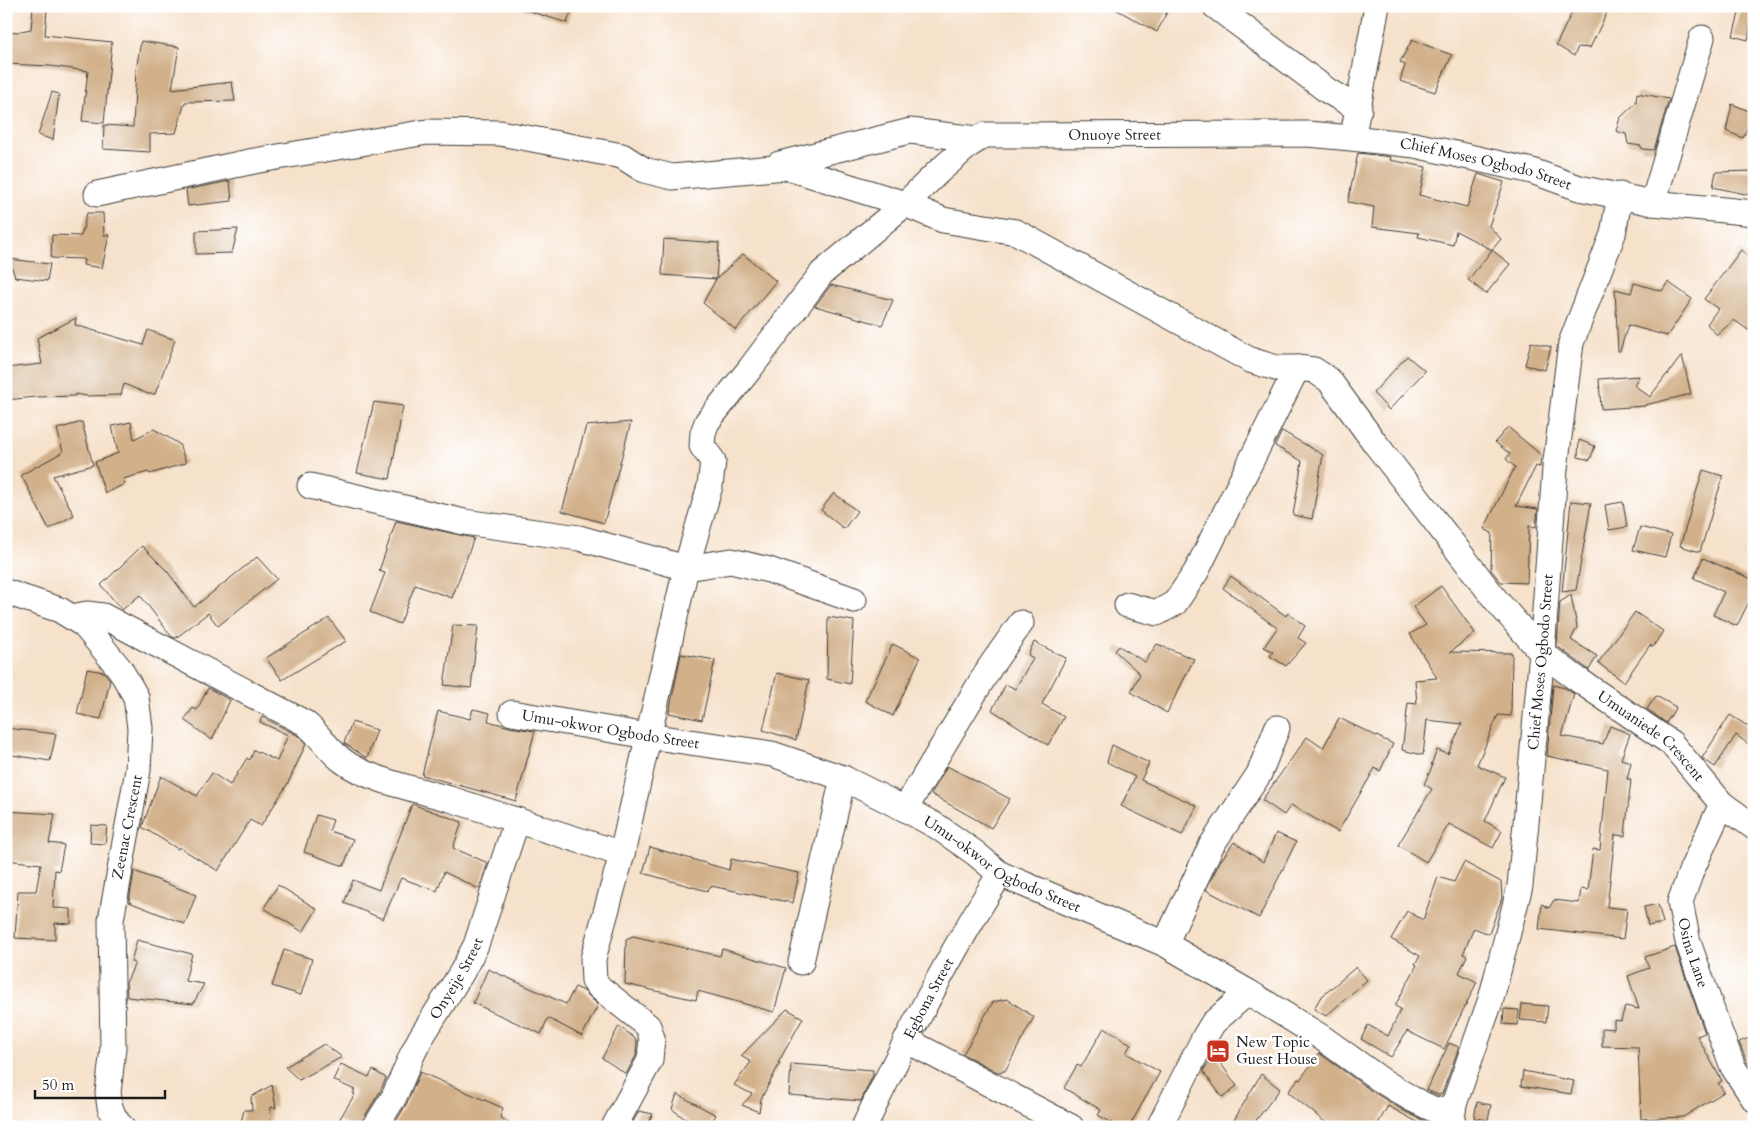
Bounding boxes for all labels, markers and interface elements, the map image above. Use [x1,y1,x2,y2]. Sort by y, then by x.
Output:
street label: Onuoye Street [1068,124,1161,145]
street label: Chief Moses Ogbodo Street [1399,133,1575,195]
street label: Chief Moses Ogbodo Street [1523,573,1558,751]
street label: Umuaniede Crescent [1594,686,1709,786]
street label: Umu-okwor Ogbodo Street [520,705,701,753]
street label: Zeenac Crescent [107,773,147,881]
street label: Umu-okwor Ogbodo Street [920,811,1084,917]
street label: Osina Lane [1673,916,1713,990]
street label: Onyeije Street [425,935,488,1023]
street label: Egbona Street [899,954,958,1042]
place label: New Topic Guest House [1236,1032,1318,1069]
hotel icon: New Topic Guest House [1205,1038,1231,1064]
scale bar [35,1068,165,1100]
text: 50 m [42,1075,74,1095]

